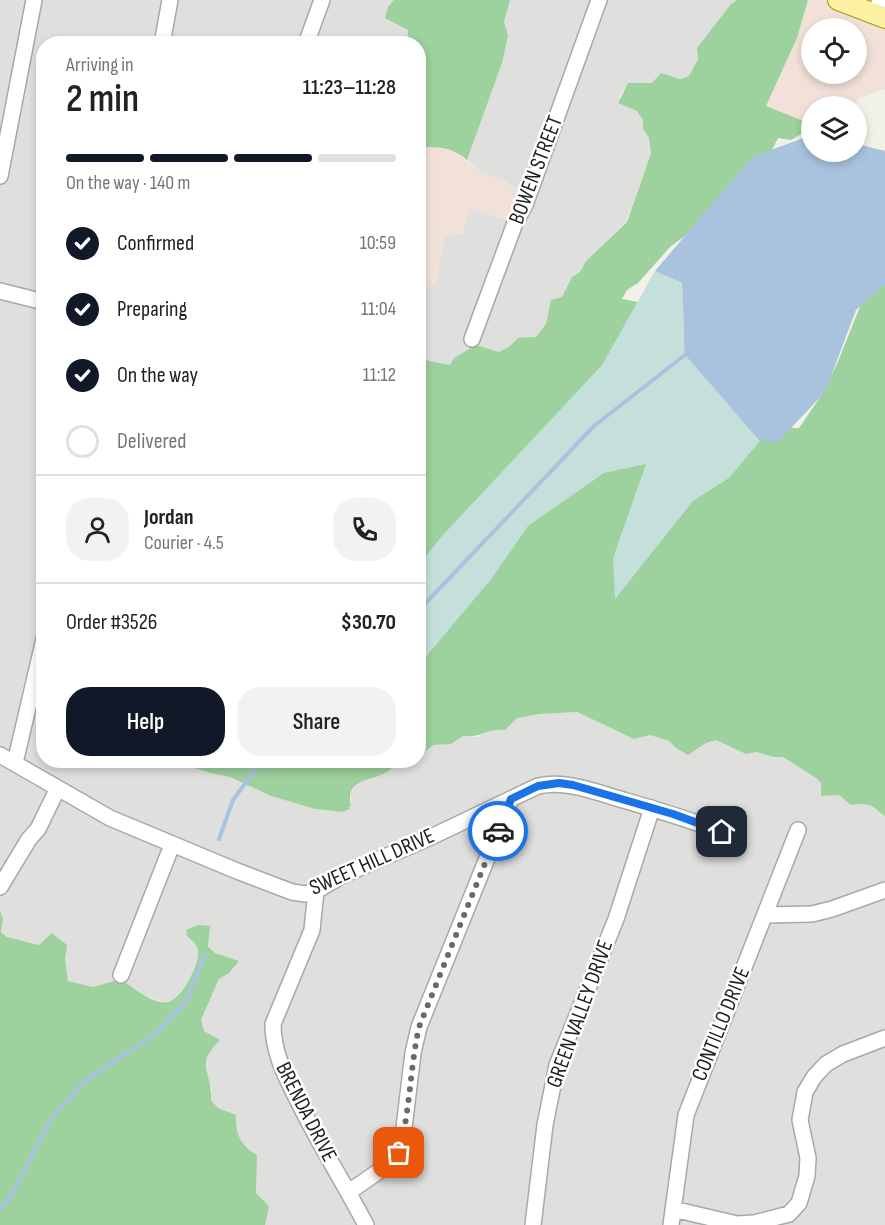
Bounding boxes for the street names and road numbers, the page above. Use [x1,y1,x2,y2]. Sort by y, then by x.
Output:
street label: BOWEN STREET [503,112,569,228]
street label: SWEET HILL DRIVE [305,822,439,902]
street label: GREEN VALLEY DRIVE [541,936,619,1092]
street label: CONTILLO DRIVE [686,963,756,1085]
street label: BRENDA DRIVE [269,1058,343,1166]

